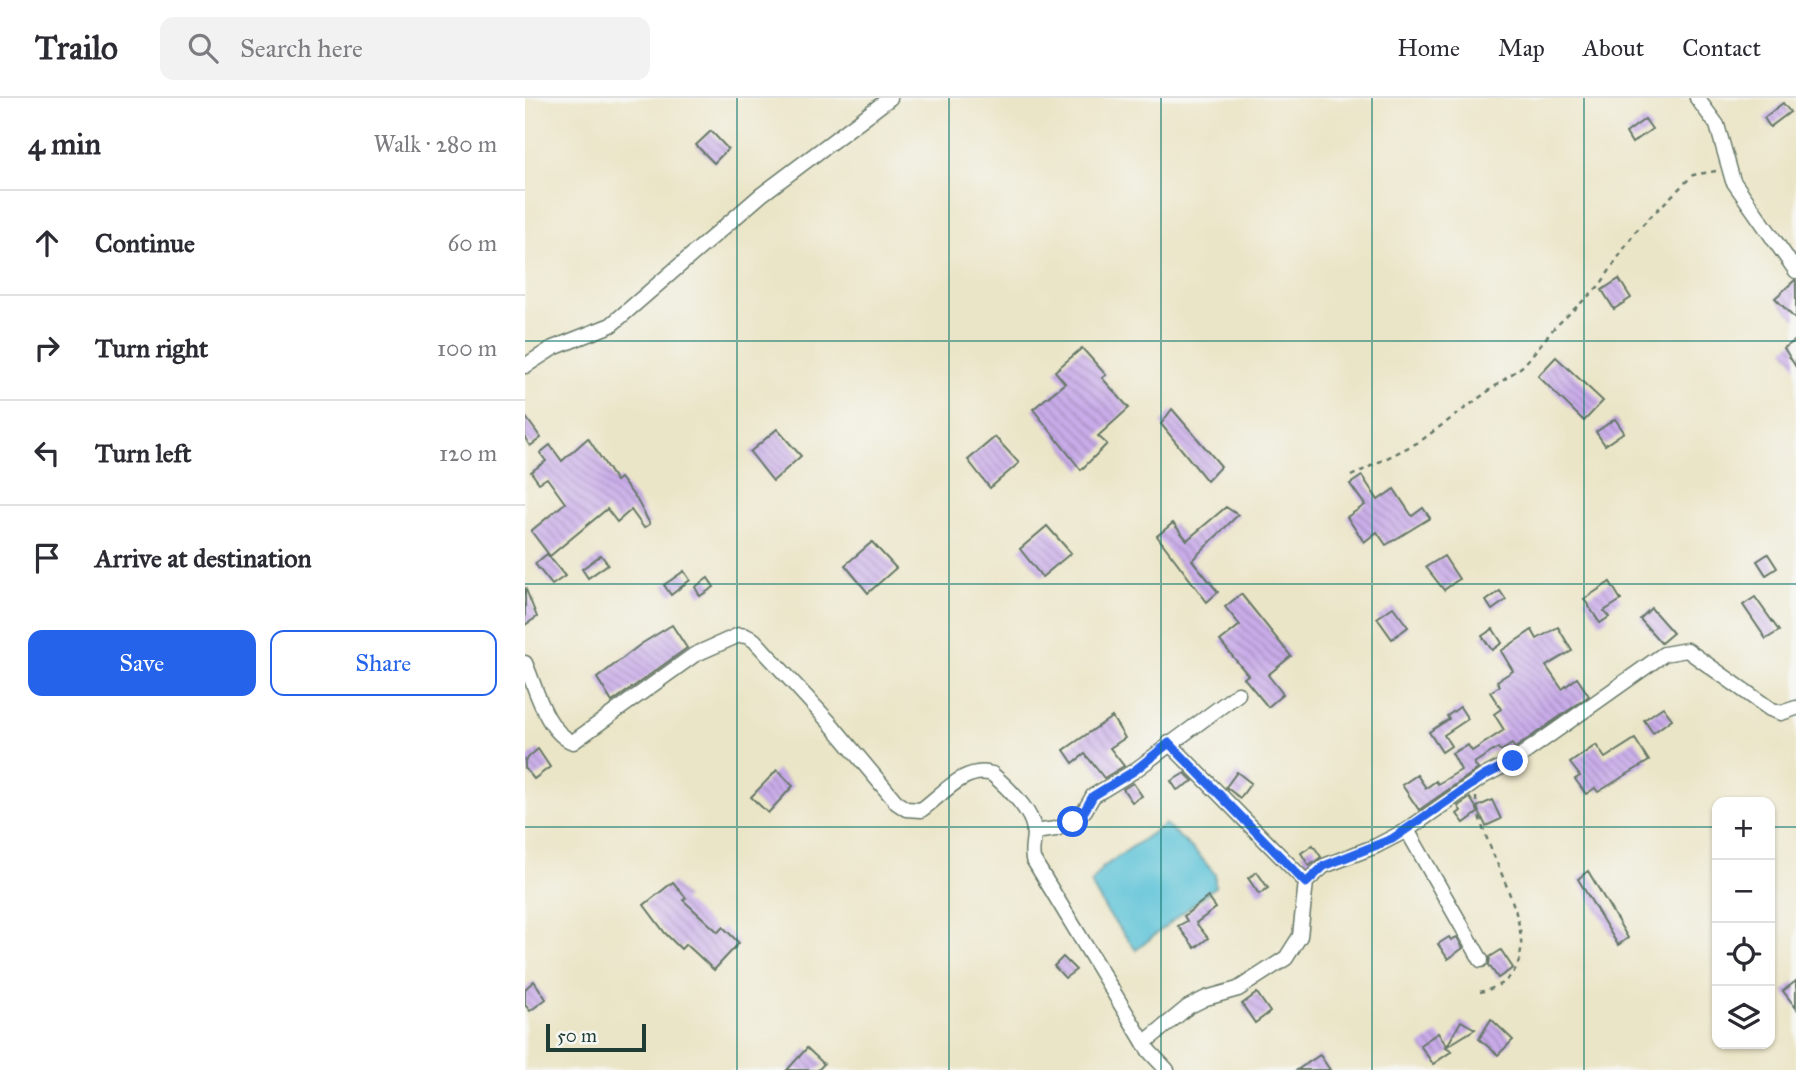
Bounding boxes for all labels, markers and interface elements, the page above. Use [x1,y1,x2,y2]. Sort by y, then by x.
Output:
search box [160,17,650,80]
text: Trailo [35,28,118,68]
icon: search [184,29,222,67]
text: Search here [240,32,363,64]
text: Home [1397,33,1460,63]
text: Map [1498,33,1545,63]
text: About [1583,33,1644,63]
text: Contact [1682,33,1761,63]
text: 4 min [28,126,101,162]
text: Walk · 280 m [373,130,497,158]
icon: ahead [28,224,66,262]
text: Continue [95,227,195,259]
text: 60 m [448,229,497,257]
icon: right [28,329,66,367]
text: Turn right [95,332,208,364]
text: 100 m [437,334,497,362]
icon: left [28,434,66,472]
text: Turn left [95,437,191,469]
text: 120 m [439,439,497,467]
icon: arrive [28,539,66,577]
text: Arrive at destination [95,542,312,574]
button: Save [28,630,256,696]
button: Share [270,630,497,696]
route end [1497,745,1528,776]
map controls [1712,797,1775,1049]
button: + [1712,797,1775,860]
route start [1057,806,1088,837]
button: − [1712,860,1775,923]
button: locate [1712,923,1775,986]
button: layers [1712,986,1775,1049]
scale bar [546,1021,646,1053]
text: 50 m [557,1024,597,1047]

